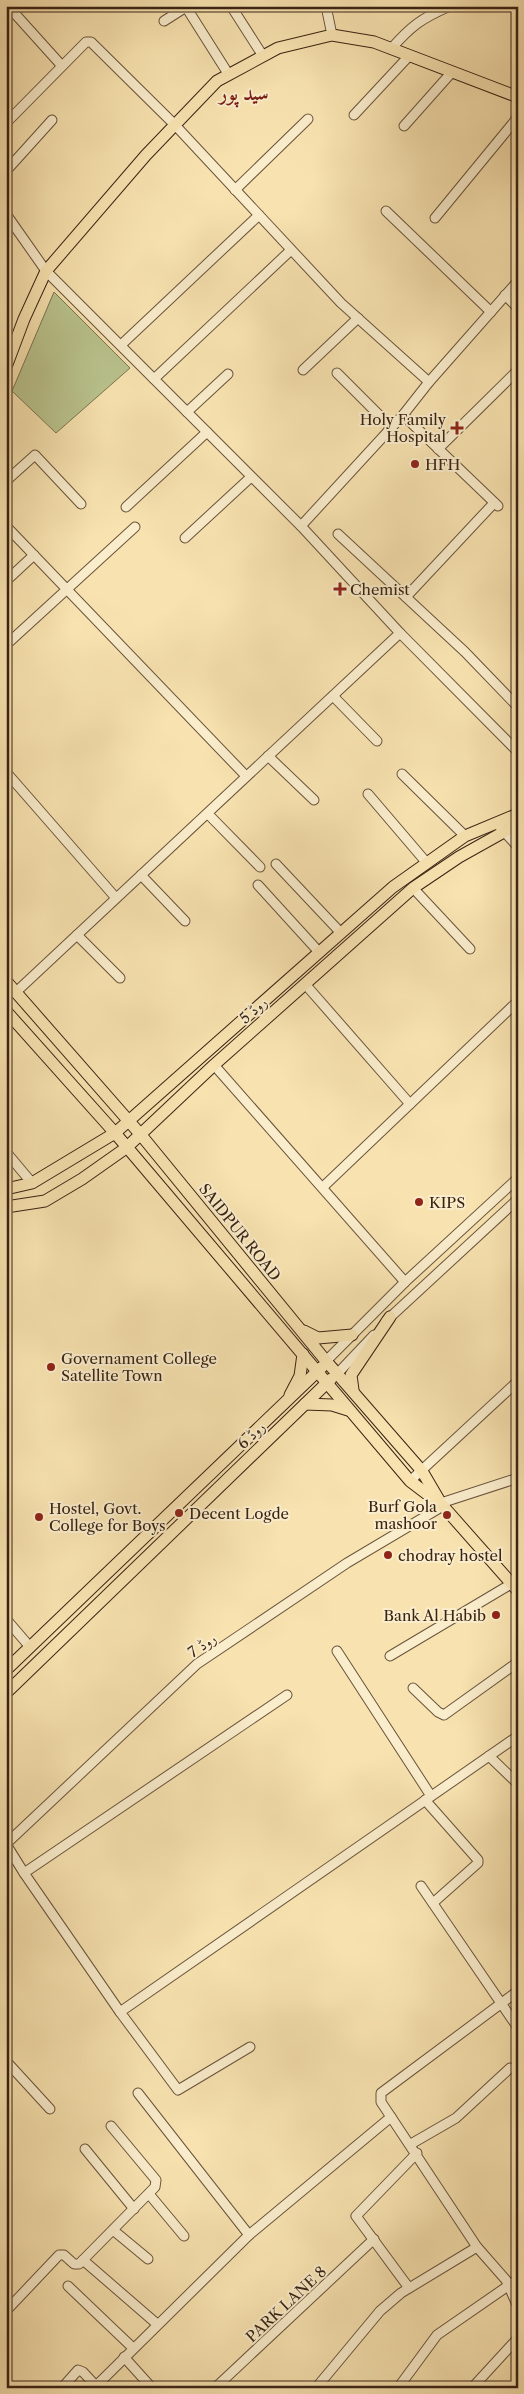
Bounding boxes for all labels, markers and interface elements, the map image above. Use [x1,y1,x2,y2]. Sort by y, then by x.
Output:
district label: سید پور [217,81,269,108]
place label: Holy Family Hospital [360,410,447,446]
marker: Holy Family Hospital [450,421,464,435]
place label: HFH [425,455,461,474]
marker: HFH [409,458,421,470]
place label: Chemist [350,580,410,599]
marker: Chemist [334,583,346,595]
street label: روڈ 5 [235,993,271,1027]
street label: SAIDPUR ROAD [195,1180,285,1284]
place label: KIPS [429,1193,465,1212]
marker: KIPS [413,1196,425,1208]
place label: Governament College Satellite Town [61,1349,217,1385]
marker: Governament College Satellite Town [45,1361,57,1373]
street label: روڈ 6 [233,1417,269,1453]
place label: Burf Gola mashoor [368,1497,438,1533]
place label: Hostel, Govt. College for Boys [49,1499,166,1535]
place label: Decent Logde [189,1504,289,1523]
marker: Decent Logde [173,1507,185,1519]
marker: Burf Gola mashoor [441,1509,453,1521]
marker: Hostel, Govt. College for Boys [33,1511,45,1523]
place label: chodray hostel [398,1546,503,1565]
marker: chodray hostel [382,1549,394,1561]
place label: Bank Al Habib [384,1606,486,1625]
marker: Bank Al Habib [490,1609,502,1621]
street label: روڈ 7 [184,1629,220,1661]
street label: PARK LANE 8 [242,2262,330,2346]

